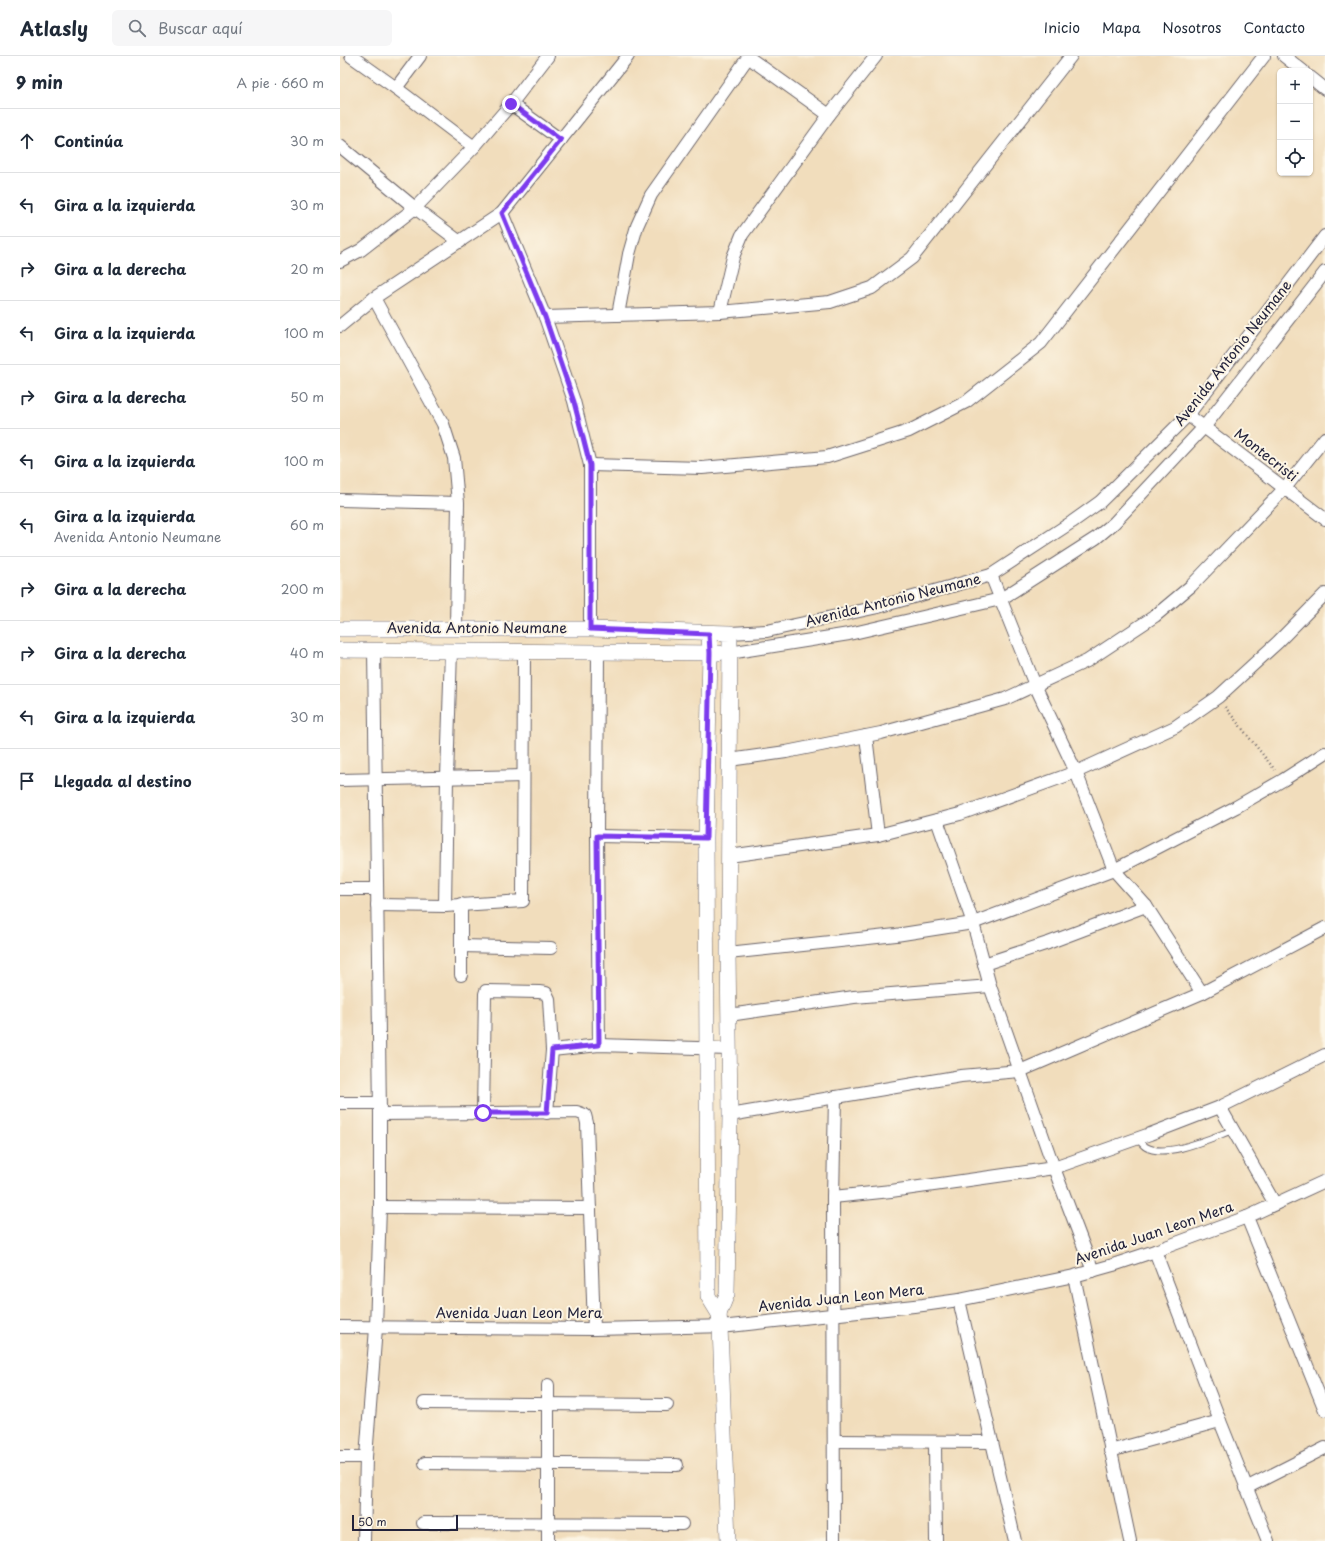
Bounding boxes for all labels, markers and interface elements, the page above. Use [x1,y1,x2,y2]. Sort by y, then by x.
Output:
search box [112,10,392,46]
text: Atlasly [20,14,88,42]
text: Buscar aquí [158,16,242,39]
icon: search [126,17,148,39]
text: Inicio [1044,17,1080,38]
text: Mapa [1102,17,1140,38]
text: Nosotros [1162,17,1222,38]
text: Contacto [1244,17,1305,38]
map controls [1277,68,1313,176]
button: + [1277,68,1313,104]
text: 9 min [16,69,63,95]
text: A pie · 660 m [237,73,324,92]
route end [502,95,520,113]
button: − [1277,104,1313,140]
text: Continúa [54,129,123,152]
icon: ahead [16,130,38,152]
text: 30 m [290,131,324,150]
button: locate [1277,140,1313,176]
text: Gira a la izquierda [54,193,195,216]
icon: left [16,194,38,216]
text: 30 m [290,195,324,214]
text: Gira a la derecha [54,257,186,280]
icon: right [16,258,38,280]
text: 20 m [290,259,324,278]
street label: Avenida Antonio Neumane [1169,275,1296,430]
text: Gira a la izquierda [54,321,195,344]
icon: left [16,322,38,344]
text: 100 m [284,323,324,342]
text: Gira a la derecha [54,385,186,408]
icon: right [16,386,38,408]
text: 50 m [290,387,324,406]
street label: Montecristi [1230,423,1303,486]
text: Gira a la izquierda [54,449,195,472]
icon: left [16,450,38,472]
text: 100 m [284,451,324,470]
text: Gira a la izquierda [54,504,195,527]
icon: left [16,514,38,536]
text: 60 m [290,515,324,534]
text: Avenida Antonio Neumane [54,527,221,546]
street label: Avenida Antonio Neumane [803,568,983,631]
text: Gira a la derecha [54,577,186,600]
icon: right [16,578,38,600]
text: 200 m [281,579,324,598]
street label: Avenida Antonio Neumane [387,617,567,638]
text: Gira a la derecha [54,641,186,664]
icon: right [16,642,38,664]
text: 40 m [290,643,324,662]
text: Gira a la izquierda [54,705,195,728]
icon: left [16,706,38,728]
text: 30 m [290,707,324,726]
text: Llegada al destino [54,769,192,792]
icon: arrive [16,770,38,792]
route start [474,1104,492,1122]
street label: Avenida Juan Leon Mera [1072,1195,1236,1270]
street label: Avenida Juan Leon Mera [757,1278,925,1317]
street label: Avenida Juan Leon Mera [436,1302,603,1323]
scale bar [352,1513,458,1532]
text: 50 m [358,1513,387,1530]

